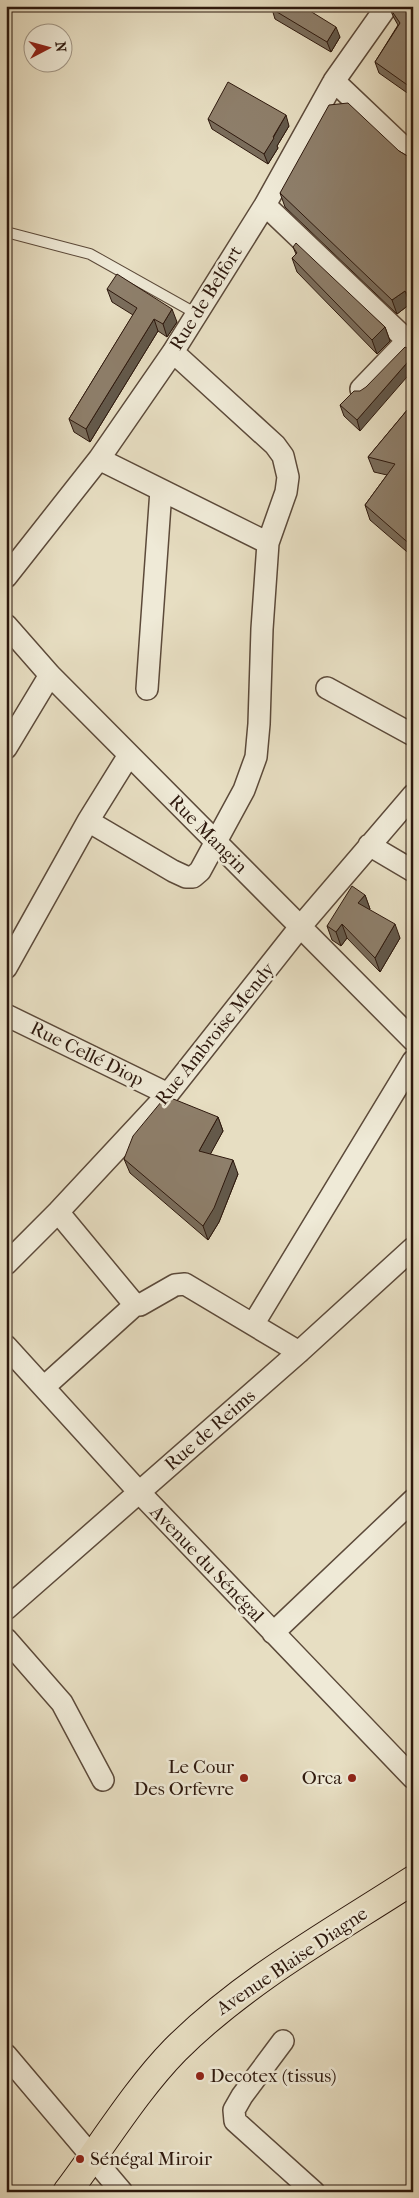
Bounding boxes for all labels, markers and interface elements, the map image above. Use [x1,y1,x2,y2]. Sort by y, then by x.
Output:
north arrow [22,22,72,72]
text: N [51,41,69,53]
street label: Rue de Belfort [165,242,247,354]
street label: Rue Mangin [164,790,252,878]
street label: Rue Ambroise Mendy [151,958,280,1110]
street label: Rue Cellé Diop [27,1017,147,1091]
street label: Rue de Reims [160,1385,260,1475]
street label: Avenue du Sénégal [145,1500,268,1627]
place label: Le Cour Des Orfevre [134,1756,235,1800]
place label: Orca [302,1767,342,1789]
marker: Le Cour Des Orfevre [238,1772,250,1784]
marker: Orca [346,1772,358,1784]
street label: Avenue Blaise Diagne [211,1902,372,2020]
place label: Decotex (tissus) [210,2065,337,2087]
marker: Decotex (tissus) [194,2070,206,2082]
place label: Sénégal Miroir [90,2148,213,2170]
marker: Sénégal Miroir [74,2153,86,2165]

